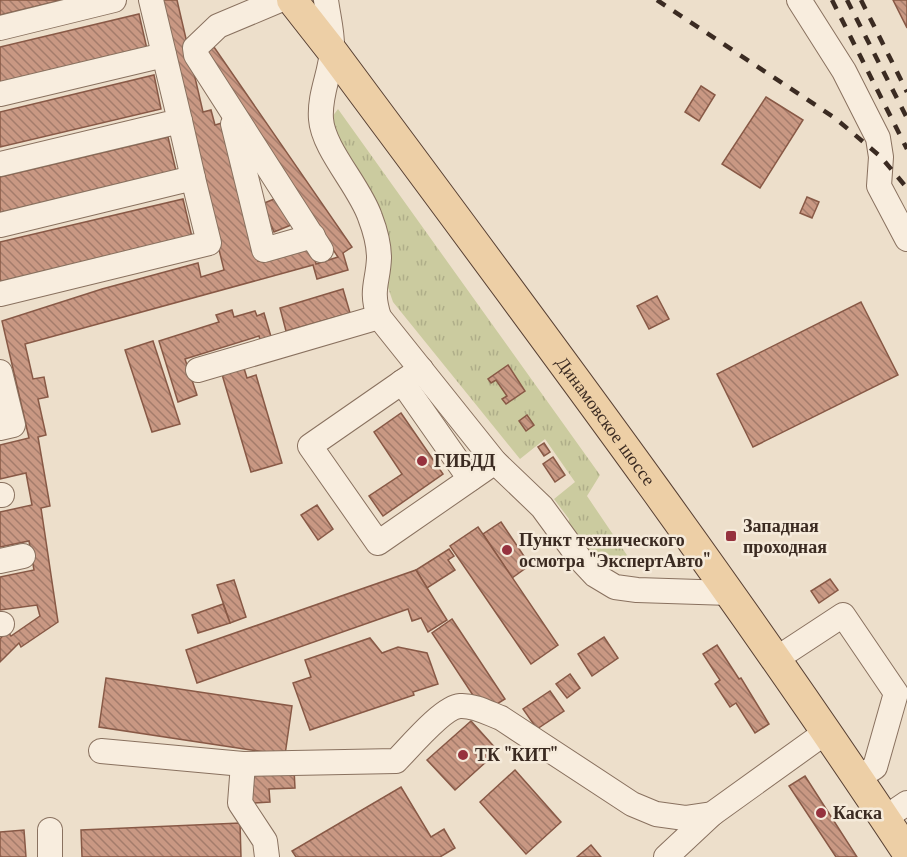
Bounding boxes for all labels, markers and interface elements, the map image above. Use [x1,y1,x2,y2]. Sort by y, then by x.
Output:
street label: Динамовское шоссе [551,352,660,490]
place label: ГИБДД [434,450,496,472]
marker: ГИБДД [415,454,429,468]
place label: Западная проходная [743,515,827,558]
place label: Пункт технического осмотра "ЭкспертАвто" [519,529,710,572]
marker: Западная проходная [724,529,738,543]
marker: Пункт технического осмотра "ЭкспертАвто" [500,543,514,557]
place label: ТК "КИТ" [475,744,558,766]
marker: ТК "КИТ" [456,748,470,762]
place label: Каска [833,802,882,824]
marker: Каска [814,806,828,820]

